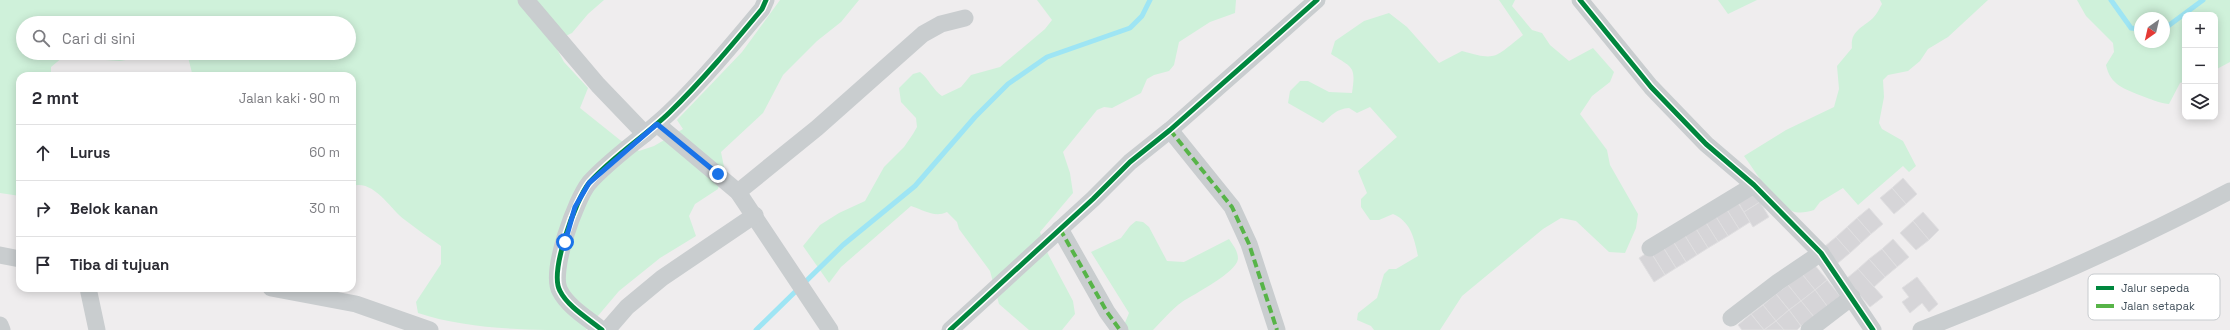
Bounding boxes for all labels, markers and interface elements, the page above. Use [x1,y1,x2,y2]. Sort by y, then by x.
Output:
north arrow [2134,12,2170,48]
map controls [2182,12,2218,120]
button: + [2182,12,2218,48]
search box [16,16,356,60]
icon: search [30,27,52,49]
text: Cari di sini [62,29,135,48]
button: − [2182,48,2218,84]
button: layers [2182,84,2218,120]
text: 2 mnt [32,87,79,109]
text: Jalan kaki · 90 m [239,90,340,107]
icon: ahead [32,142,54,164]
text: Lurus [70,143,110,162]
text: 60 m [309,144,340,161]
route end [709,165,727,183]
icon: right [32,198,54,220]
text: Belok kanan [70,199,158,218]
text: 30 m [309,200,340,217]
route start [556,233,574,251]
icon: arrive [32,254,54,276]
text: Tiba di tujuan [70,255,169,274]
legend [2088,274,2220,320]
text: Jalur sepeda [2121,281,2190,295]
text: Jalan setapak [2121,299,2195,313]

